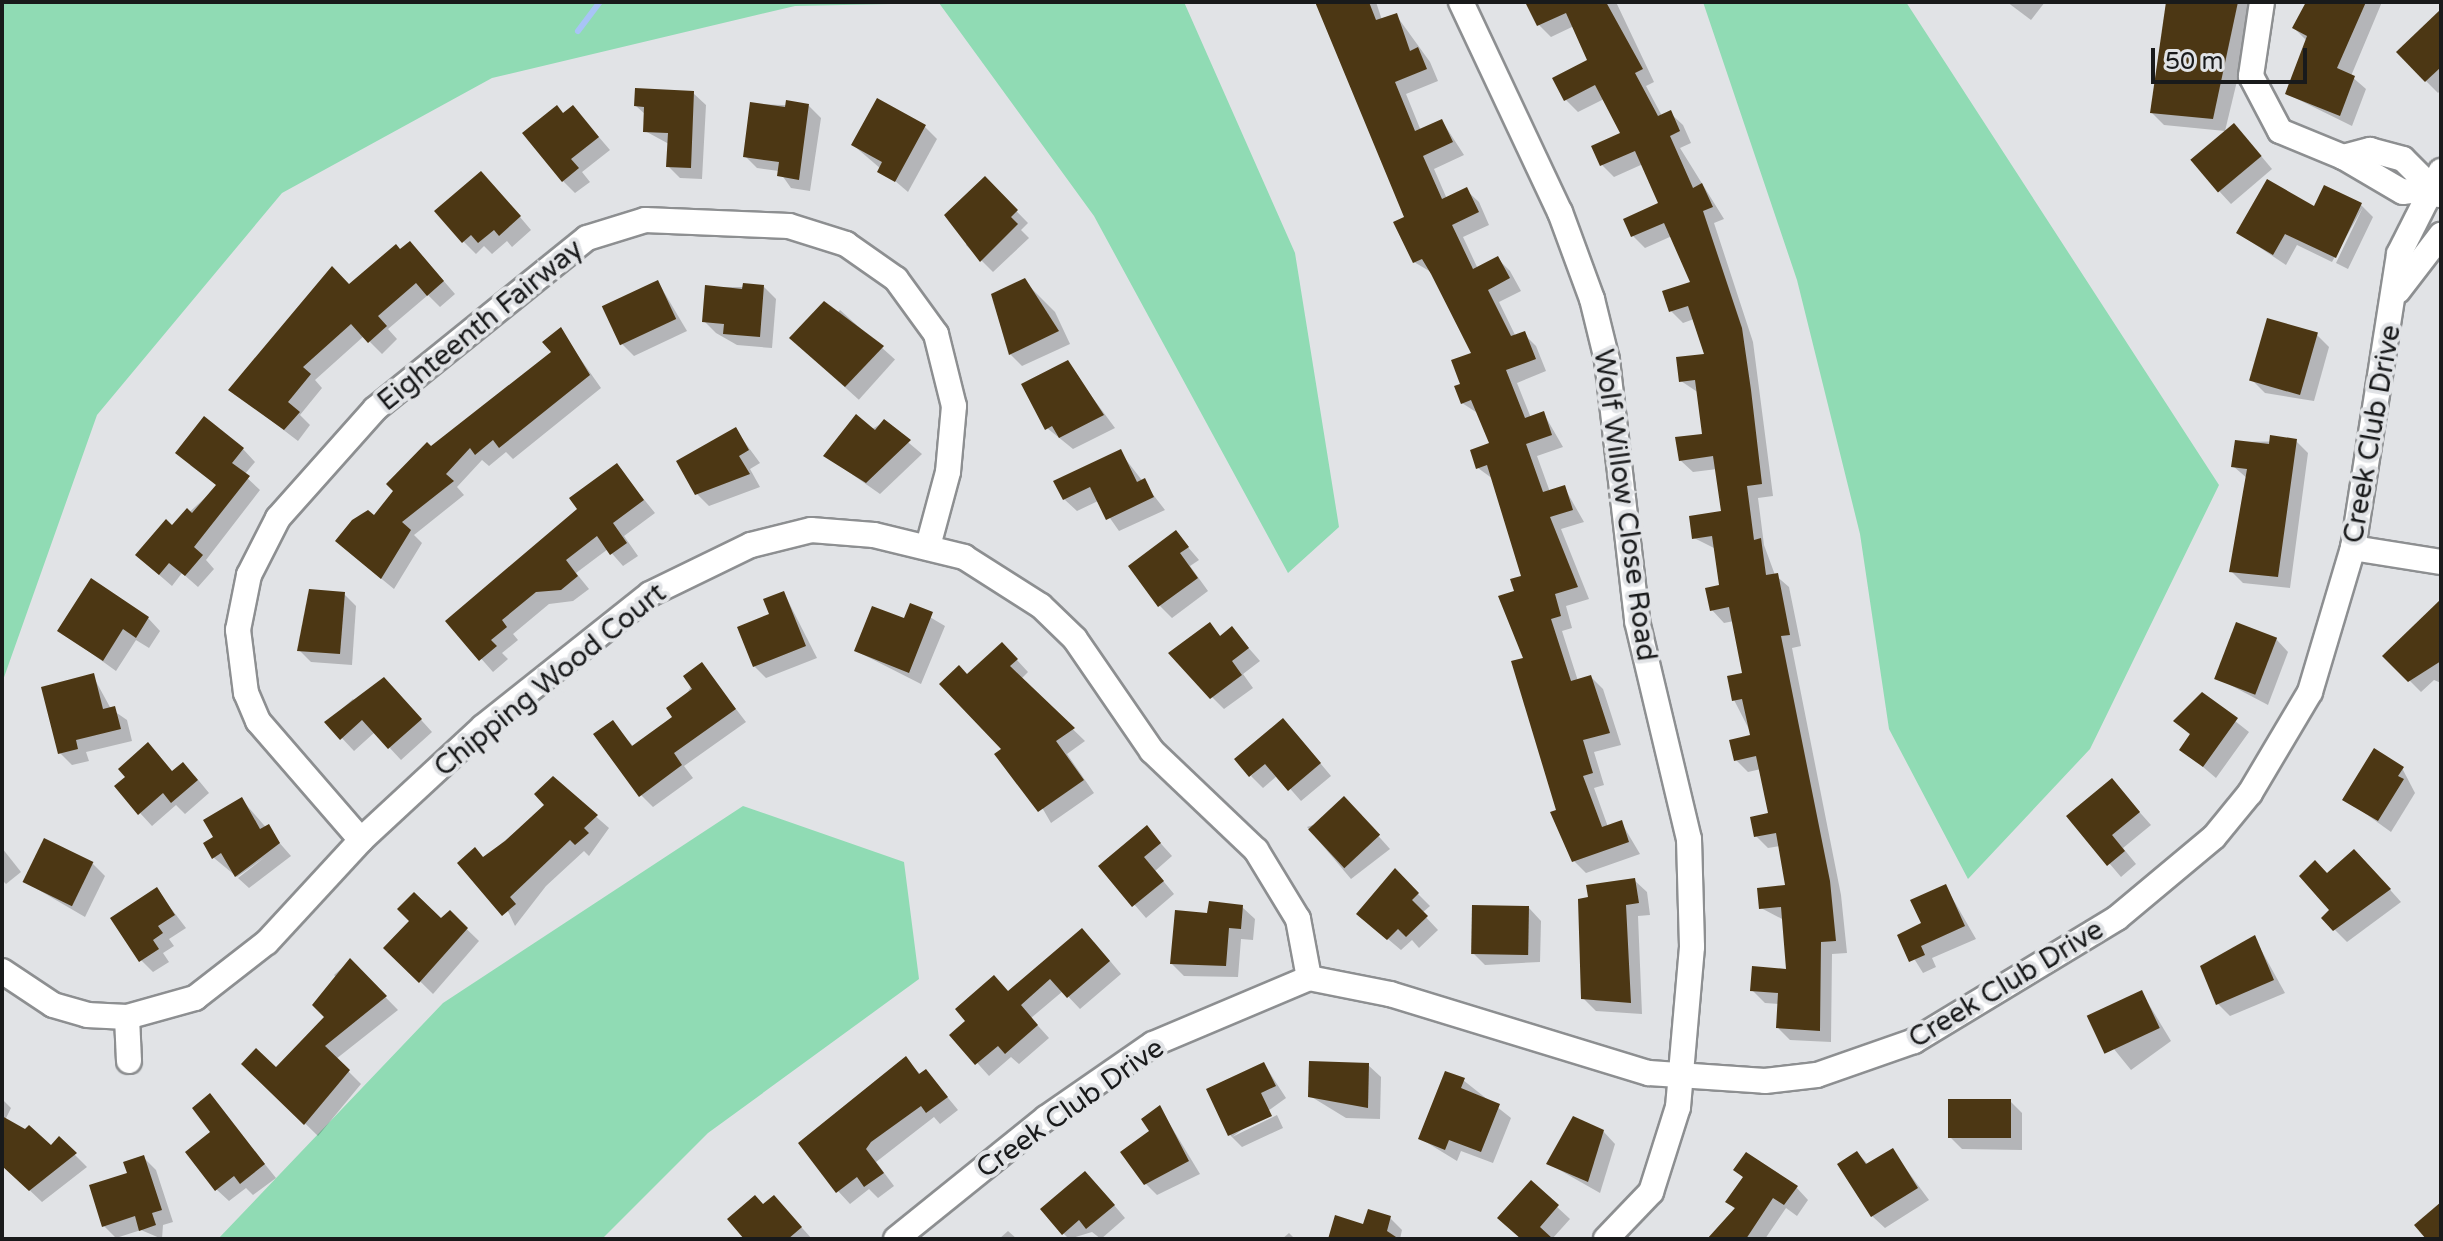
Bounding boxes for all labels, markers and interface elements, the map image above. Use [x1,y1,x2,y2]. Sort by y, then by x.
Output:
scale bar [2155,32,2311,82]
text: 50 m [2165,47,2223,76]
street label: Eighteenth Fairway [371,232,589,418]
street label: Creek Club Drive [2336,322,2408,546]
street label: Wolf Willow Close Road [1586,347,1664,663]
street label: Chipping Wood Court [427,576,673,784]
street label: Creek Club Drive [1903,913,2109,1055]
street label: Creek Club Drive [970,1031,1170,1185]

